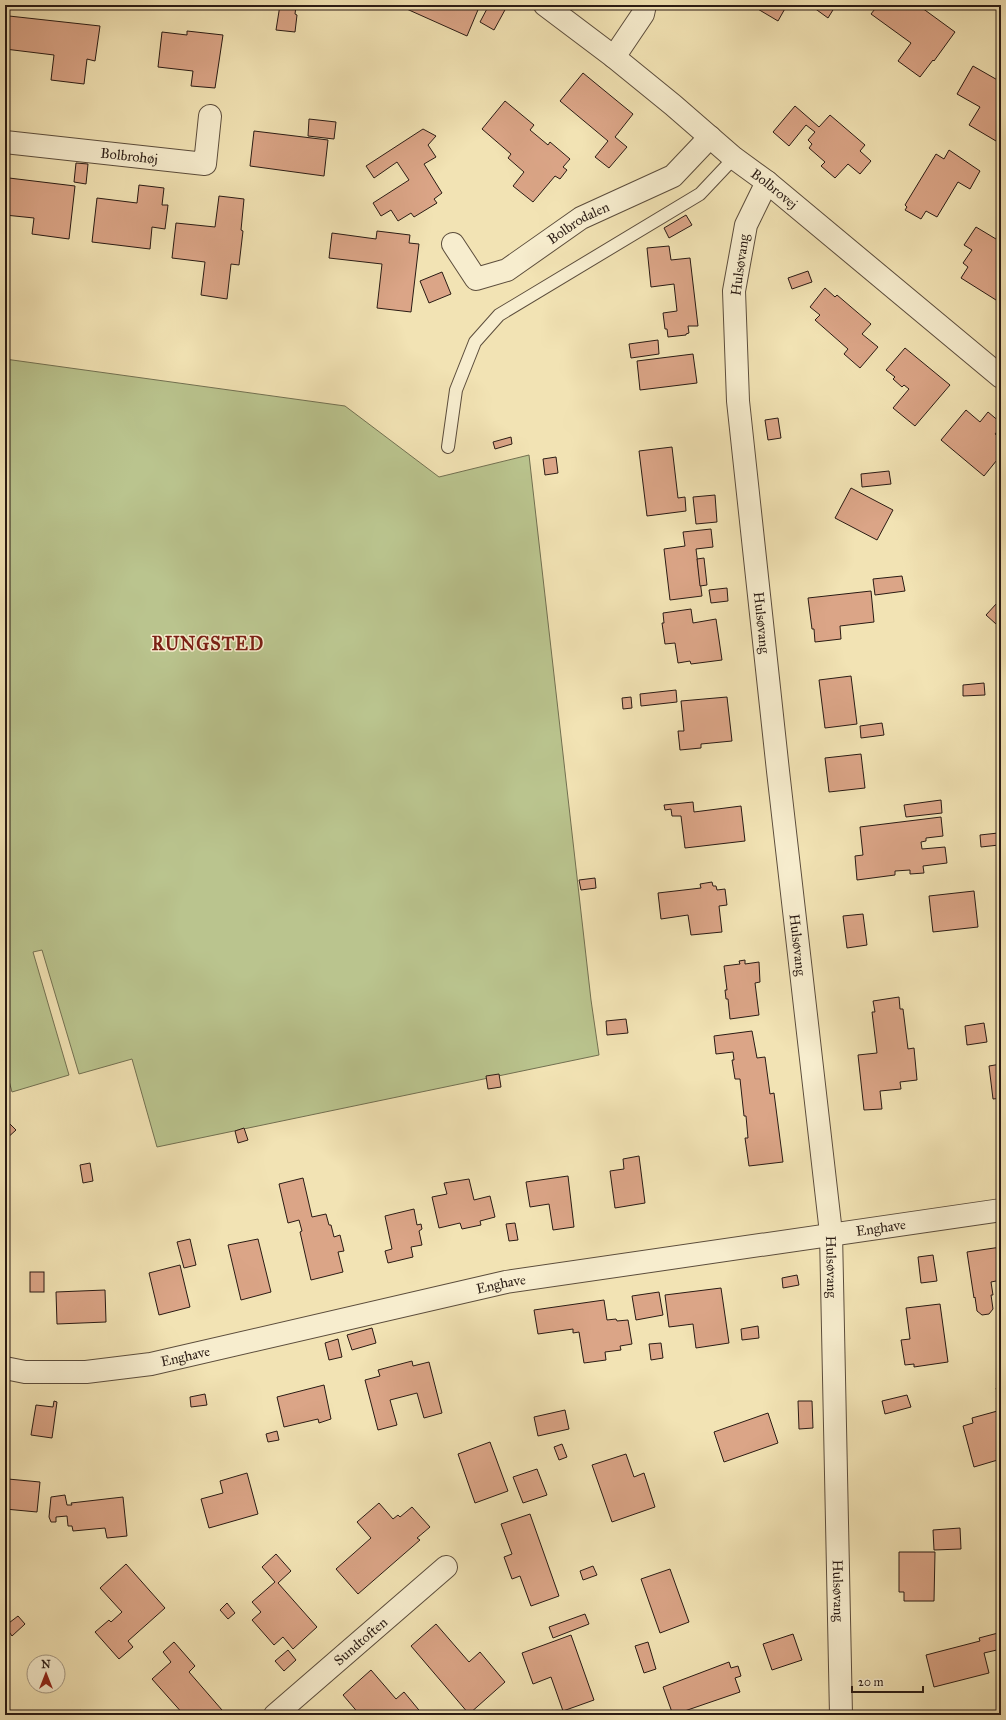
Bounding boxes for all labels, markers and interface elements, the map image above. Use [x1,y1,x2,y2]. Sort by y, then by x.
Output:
street label: Bolbrohøj [100,144,159,167]
street label: Bolbrovej [748,165,801,212]
street label: Bolbrodalen [544,198,612,248]
street label: Hulsøvang [727,233,753,297]
street label: Hulsøvang [750,591,774,655]
district label: RUNGSTED [152,633,264,655]
street label: Hulsøvang [786,913,810,977]
street label: Enghave [855,1215,907,1239]
street label: Hulsøvang [823,1236,841,1298]
street label: Enghave [475,1271,527,1297]
street label: Enghave [159,1342,212,1370]
street label: Hulsøvang [829,1559,848,1622]
street label: Sundtoften [330,1613,391,1669]
north arrow [26,1654,66,1694]
text: N [41,1658,51,1671]
scale bar [852,1668,923,1694]
text: 20 m [858,1675,884,1689]

